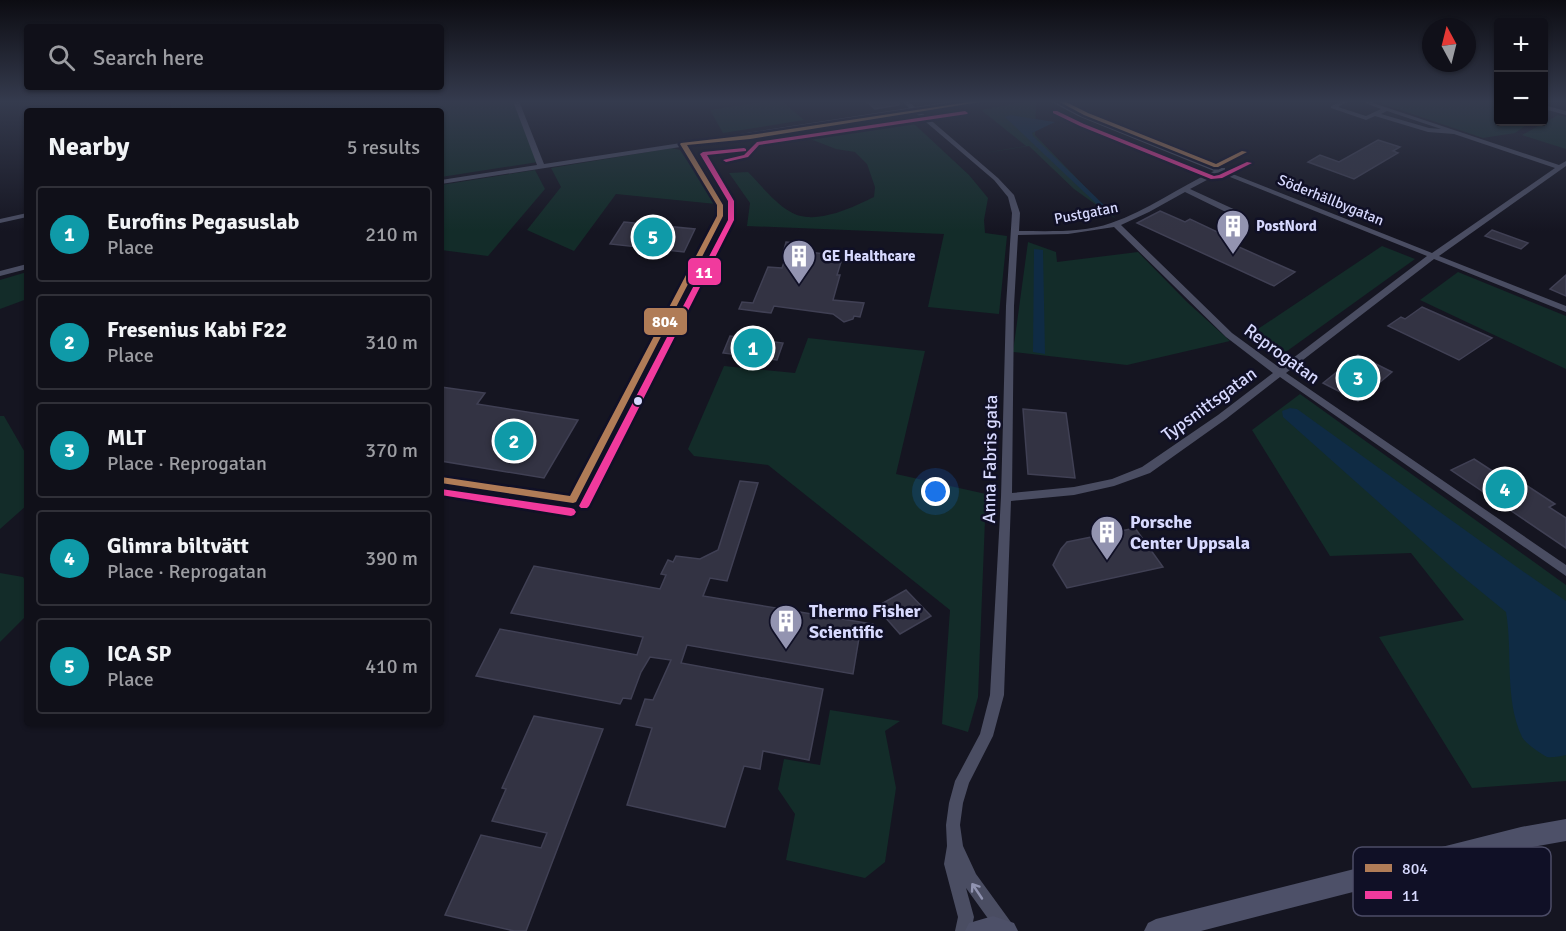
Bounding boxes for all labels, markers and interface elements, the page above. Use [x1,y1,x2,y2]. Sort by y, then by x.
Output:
north arrow [1422,18,1476,72]
map controls [1494,18,1548,126]
button: + [1494,18,1548,72]
search box [24,24,444,90]
icon: search [45,41,78,74]
text: Search here [93,44,204,71]
button: − [1494,72,1548,126]
text: Nearby [48,131,129,163]
text: 5 results [347,135,420,160]
street label: Söderhällbygatan [1275,171,1387,229]
street label: Pustgatan [1053,198,1119,228]
text: Eurofins Pegasuslab [107,208,299,235]
building icon: PostNord [1215,208,1251,255]
pin: 5 [634,214,672,260]
place label: PostNord [1256,217,1317,235]
text: 1 [64,222,75,247]
text: 210 m [365,222,418,247]
text: Place [107,235,154,260]
building icon: GE Healthcare [781,238,817,285]
place label: GE Healthcare [822,247,915,265]
line badge: 11 [687,257,722,286]
text: 11 [695,263,713,283]
line badge: 804 [643,307,688,336]
text: 804 [652,312,678,332]
text: Fresenius Kabi F22 [107,316,287,343]
street label: Reprogatan [1240,319,1324,389]
pin: 1 [734,326,772,370]
text: 2 [64,330,75,355]
text: 310 m [365,330,418,355]
text: Place [107,343,154,368]
pin: 3 [1338,356,1378,400]
street label: Typsnittsgatan [1157,362,1261,446]
street label: Anna Fabris gata [978,394,1002,524]
unlabelled marker [632,395,644,407]
pin: 2 [494,418,534,464]
text: MLT [107,424,146,451]
text: 3 [64,438,75,463]
text: 370 m [365,438,418,463]
text: Place · Reprogatan [107,451,267,476]
pin: 4 [1486,466,1524,512]
your location [921,477,950,506]
place label: Porsche Center Uppsala [1130,511,1250,554]
building icon: Porsche Center Uppsala [1089,514,1125,561]
text: Glimra biltvätt [107,532,249,559]
text: 4 [64,546,75,571]
text: 390 m [365,546,418,571]
text: Place · Reprogatan [107,559,267,584]
place label: Thermo Fisher Scientific [809,600,922,643]
building icon: Thermo Fisher Scientific [768,603,804,650]
text: ICA SP [107,640,171,667]
text: 5 [64,654,75,679]
text: 410 m [365,654,418,679]
text: Place [107,667,154,692]
legend [1353,847,1551,916]
text: 804 [1402,859,1428,879]
one-way arrow [971,883,983,900]
text: 11 [1402,886,1419,906]

